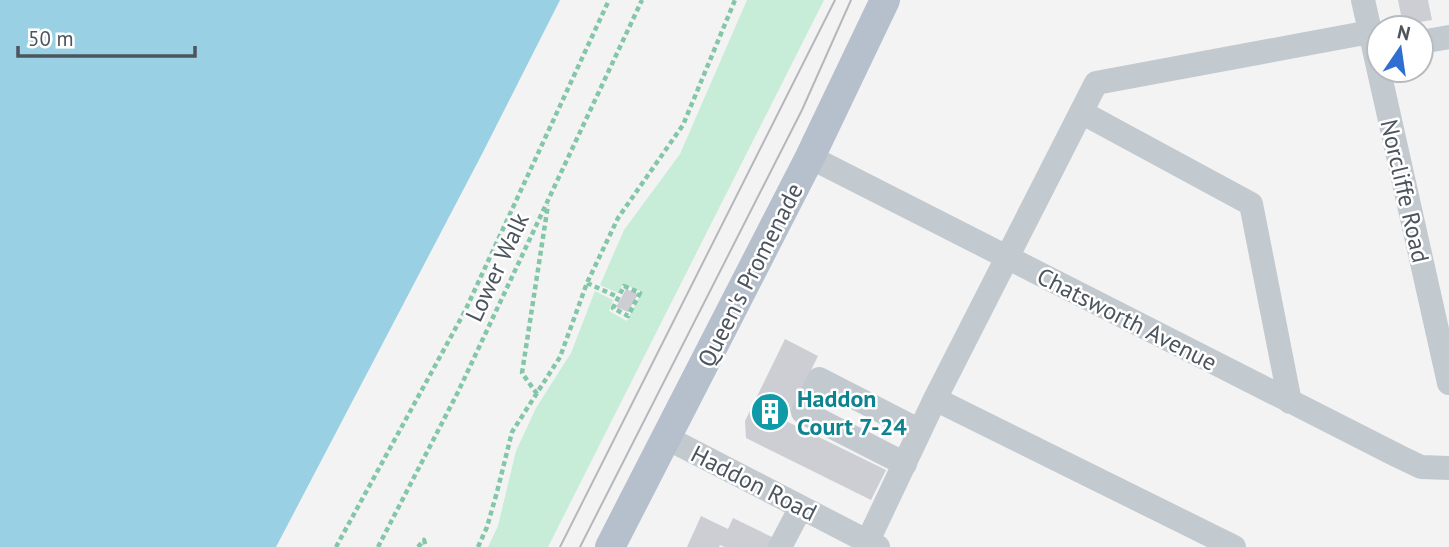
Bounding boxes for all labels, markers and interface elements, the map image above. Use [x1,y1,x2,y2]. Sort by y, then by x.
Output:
scale bar [18,14,194,58]
north arrow [1365,14,1435,84]
text: N [1395,19,1413,46]
text: 50 m [28,25,74,52]
street label: Norcliffe Road [1373,116,1437,266]
street label: Queen's Promenade [690,178,810,372]
street label: Lower Walk [458,207,536,326]
street label: Chatsworth Avenue [1032,260,1222,378]
place label: Haddon Court 7-24 [797,383,907,442]
building icon: Haddon Court 7-24 [749,391,791,433]
street label: Haddon Road [686,438,822,528]

